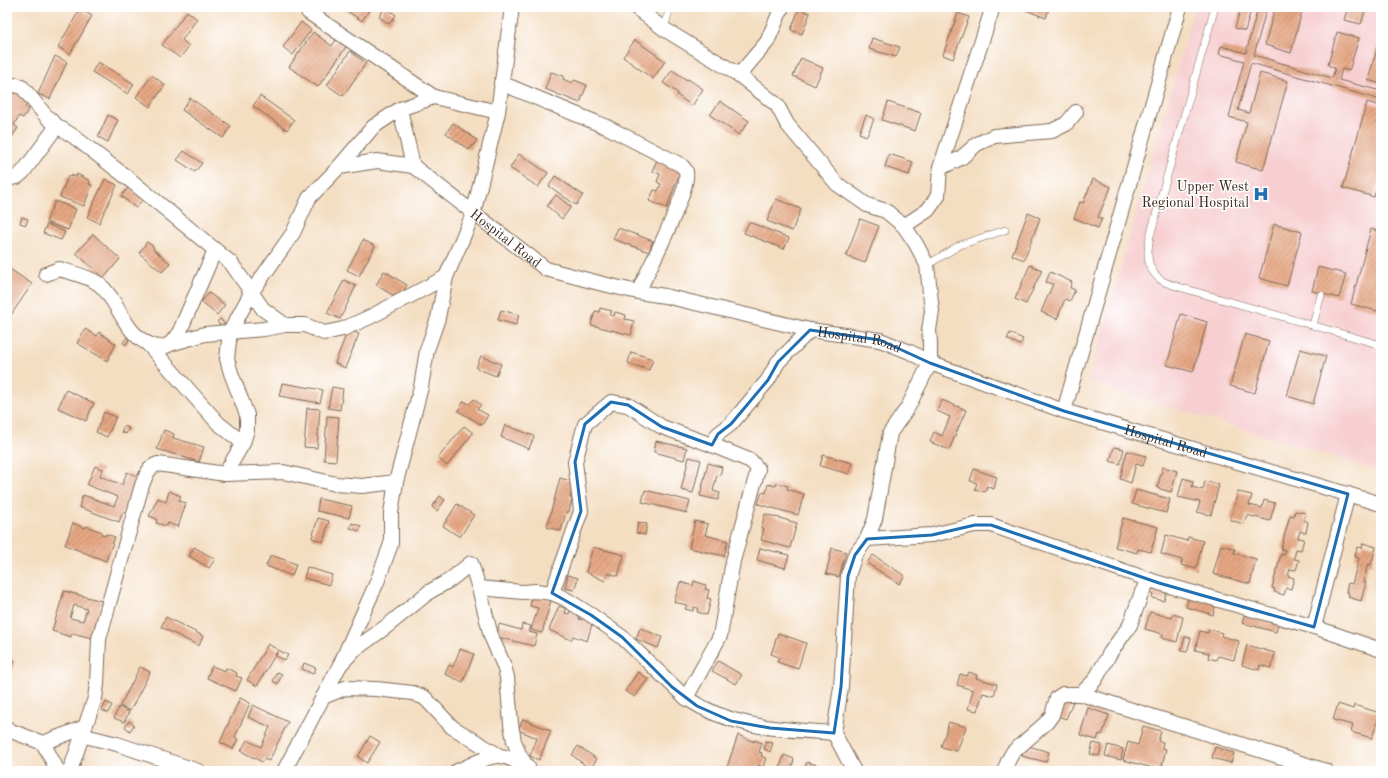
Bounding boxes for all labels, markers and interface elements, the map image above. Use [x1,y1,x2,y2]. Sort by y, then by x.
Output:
place label: Upper West Regional Hospital [1141,180,1249,210]
hospital icon: Upper West Regional Hospital [1252,185,1270,203]
street label: Hospital Road [467,207,544,271]
street label: Hospital Road [816,325,903,356]
street label: Hospital Road [1122,423,1209,461]

